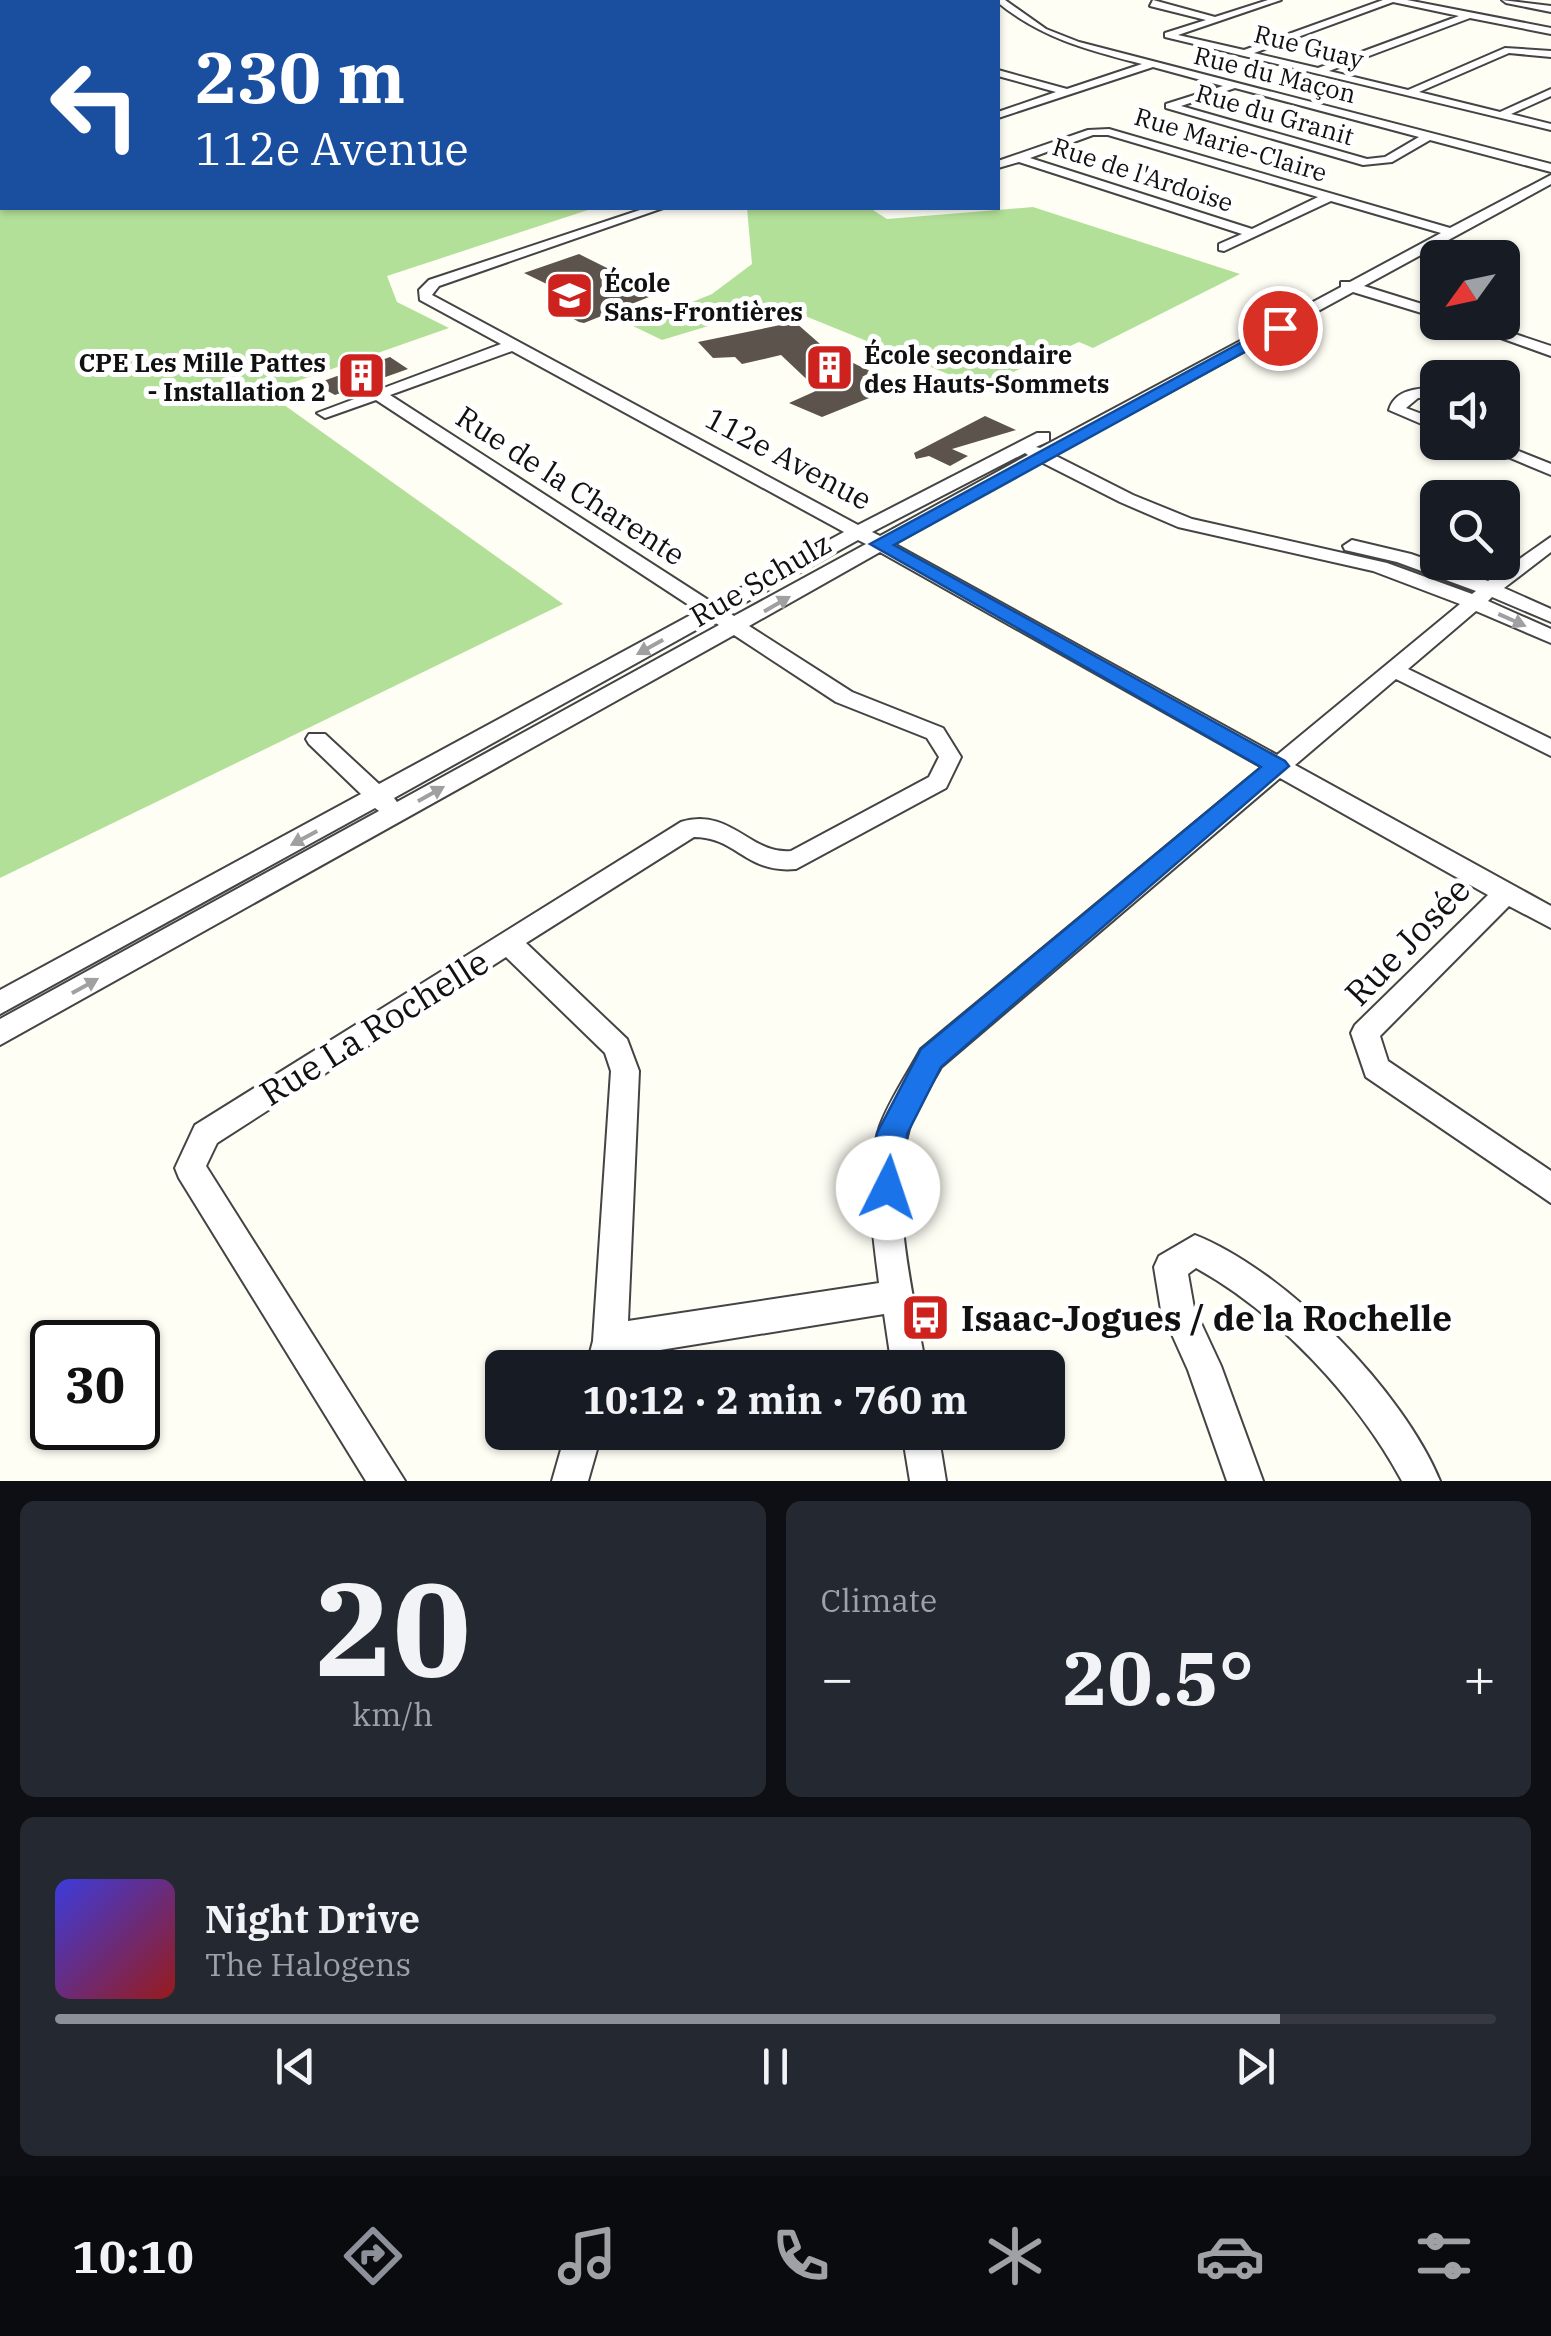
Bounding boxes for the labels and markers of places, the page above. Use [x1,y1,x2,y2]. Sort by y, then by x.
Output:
place label: École Sans-Frontières [604,266,803,328]
school or university icon: École Sans-Frontières [543,270,595,322]
pin [1238,286,1323,371]
place label: École secondaire des Hauts-Sommets [864,338,1109,400]
building icon: École secondaire des Hauts-Sommets [803,342,855,394]
place label: CPE Les Mille Pattes - Installation 2 [78,346,326,408]
building icon: CPE Les Mille Pattes - Installation 2 [335,350,387,402]
bus stop icon: Isaac-Jogues / de la Rochelle [900,1292,952,1344]
place label: Isaac-Jogues / de la Rochelle [961,1295,1452,1341]

